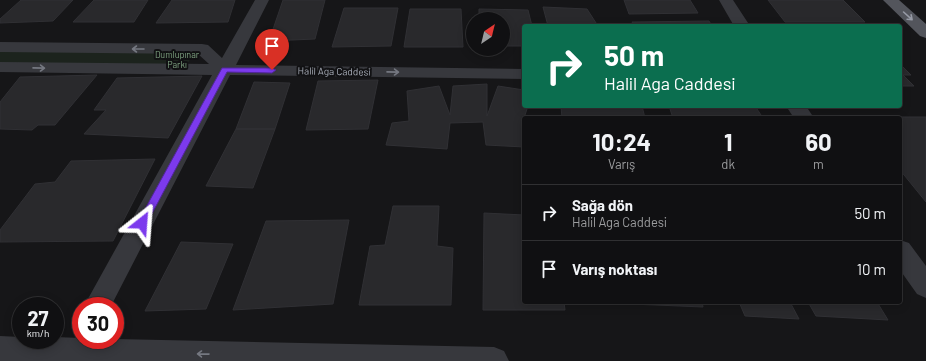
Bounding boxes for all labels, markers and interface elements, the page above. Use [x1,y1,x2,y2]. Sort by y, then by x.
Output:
north arrow [466,12,510,56]
map controls [466,12,510,56]
one-way arrow [903,12,913,21]
pin [255,29,289,70]
icon: arrive [261,35,283,57]
text: 50 m [604,38,664,72]
icon: right [538,40,590,92]
one-way arrow [132,45,145,53]
park label: Dumlupınar Parkı [155,49,200,70]
one-way arrow [32,64,45,72]
street label: Halil Aga Caddesi [297,64,371,78]
one-way arrow [386,68,399,76]
text: Halil Aga Caddesi [604,72,735,94]
text: 10:24 [592,127,651,156]
text: 1 [724,127,732,156]
text: 60 [805,127,832,156]
text: Varış [608,156,635,172]
text: dk [721,156,735,172]
text: m [813,156,824,172]
text: Sağa dön [572,196,633,214]
position arrow [121,202,163,244]
icon: right [538,202,560,224]
text: 50 m [854,204,886,222]
text: Halil Aga Caddesi [572,214,667,230]
icon: arrive [538,258,560,280]
text: Varış noktası [572,260,657,278]
text: 10 m [857,260,886,278]
speed limit sign: 30 [72,297,124,349]
text: 27 [27,306,49,330]
text: km/h [27,327,49,339]
one-way arrow [197,350,210,358]

